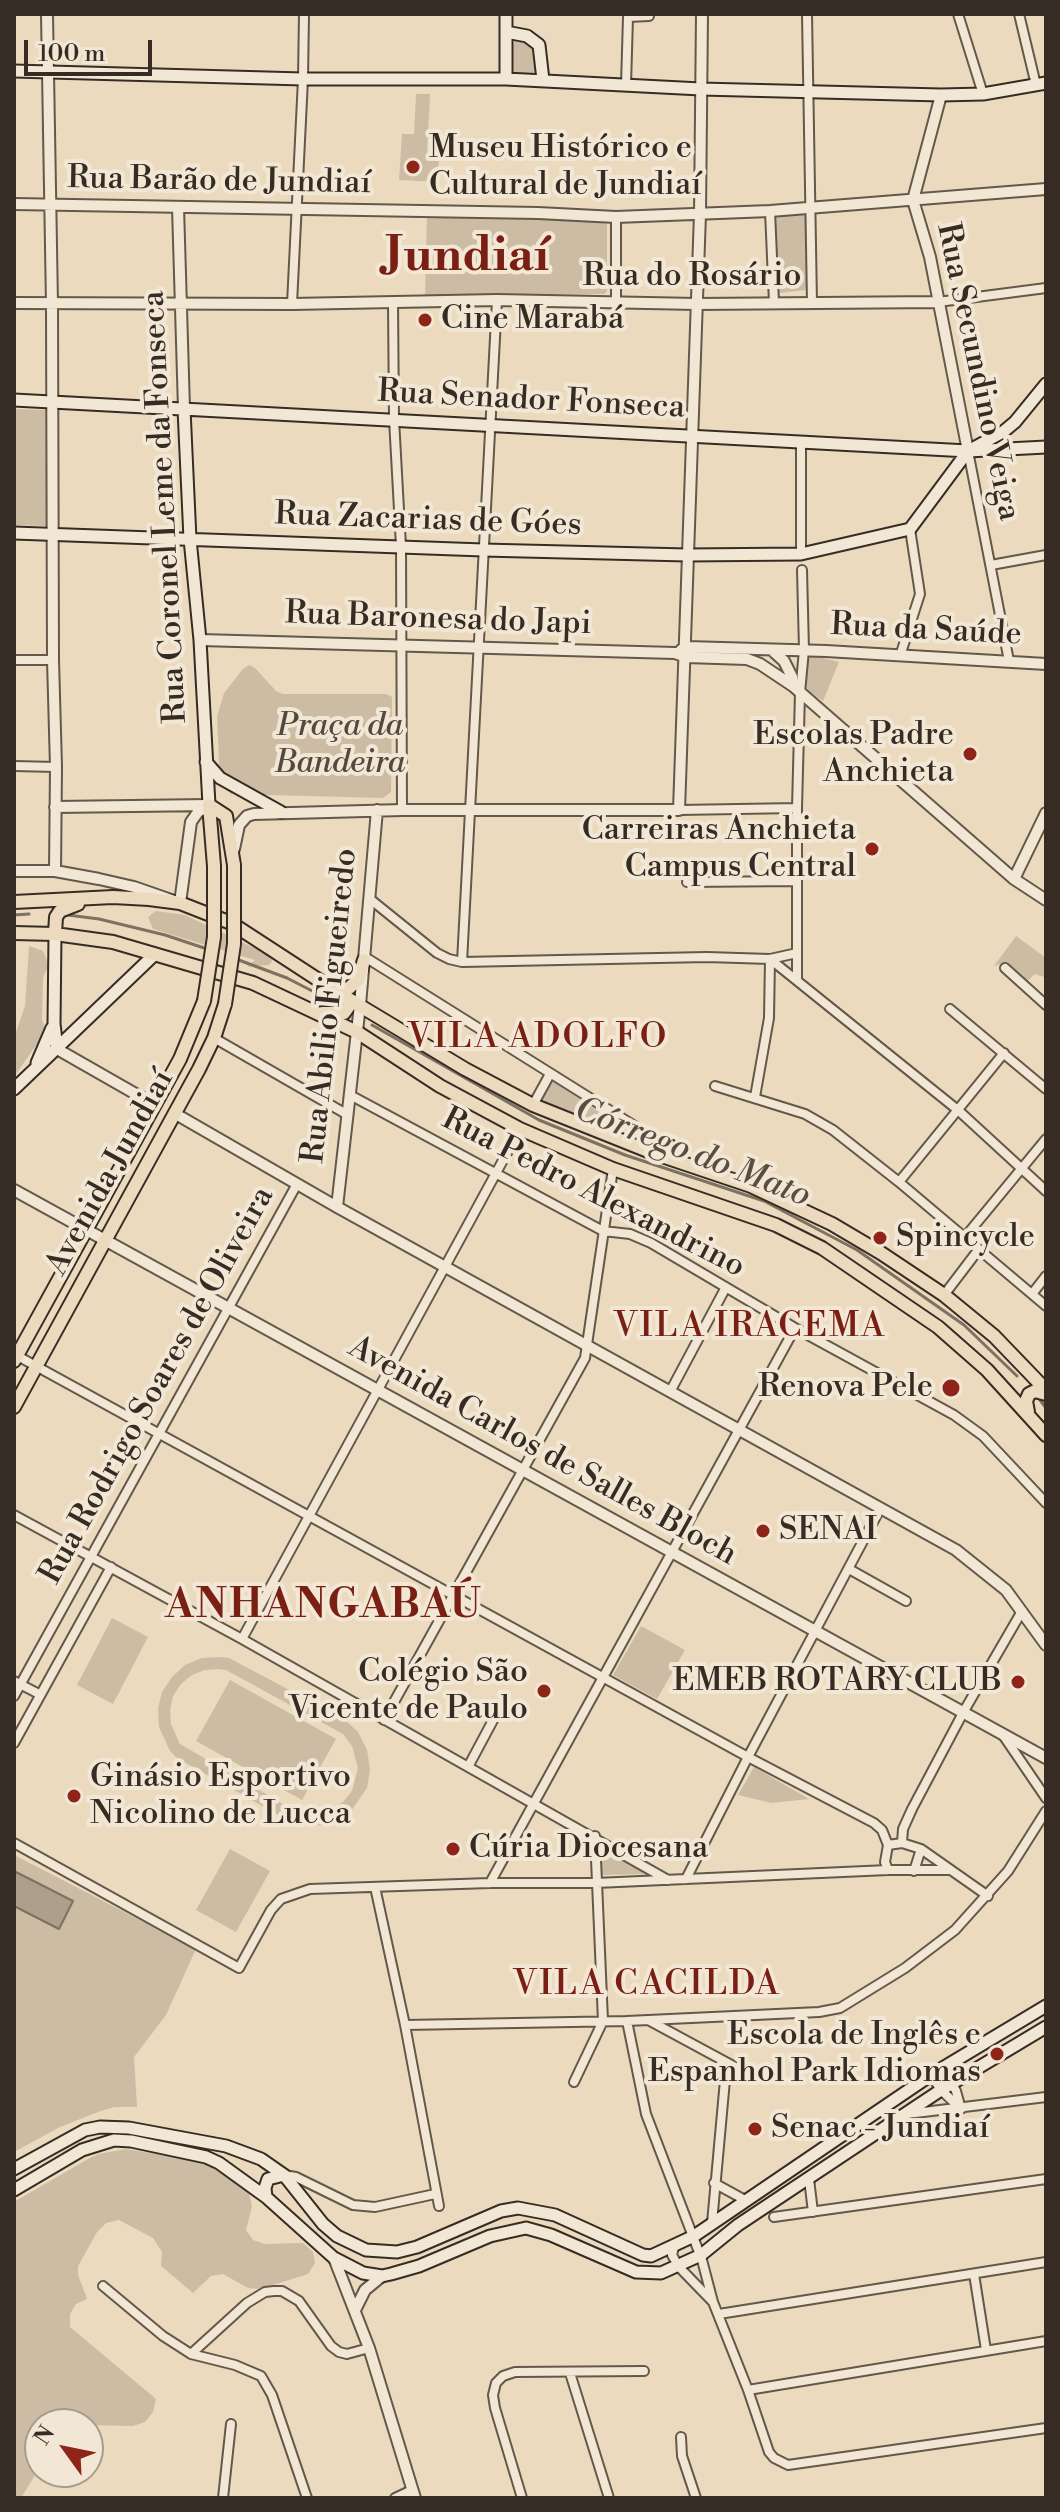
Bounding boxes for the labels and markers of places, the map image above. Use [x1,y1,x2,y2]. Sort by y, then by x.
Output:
place label: Museu Histórico e Cultural de Jundiaí [429,130,702,205]
marker: Museu Histórico e Cultural de Jundiaí [404,158,422,176]
place label: Cine Marabá [441,301,624,339]
marker: Cine Marabá [416,311,434,329]
place label: Escolas Padre Anchieta [753,717,954,792]
marker: Escolas Padre Anchieta [961,745,979,763]
place label: Carreiras Anchieta Campus Central [582,812,856,887]
marker: Carreiras Anchieta Campus Central [863,840,881,858]
place label: Spincycle [896,1219,1035,1257]
marker: Spincycle [871,1229,889,1247]
place label: Renova Pele [758,1369,933,1407]
marker: Renova Pele [940,1377,962,1399]
place label: SENAI [779,1512,877,1550]
marker: SENAI [754,1522,772,1540]
place label: Colégio São Vicente de Paulo [288,1654,528,1729]
place label: EMEB ROTARY CLUB [672,1663,1002,1701]
marker: EMEB ROTARY CLUB [1009,1673,1027,1691]
marker: Colégio São Vicente de Paulo [535,1682,553,1700]
place label: Ginásio Esportivo Nicolino de Lucca [90,1759,351,1834]
marker: Ginásio Esportivo Nicolino de Lucca [65,1787,83,1805]
place label: Cúria Diocesana [469,1830,708,1868]
marker: Cúria Diocesana [444,1840,462,1858]
place label: Escola de Inglês e Espanhol Park Idiomas [648,2017,981,2092]
marker: Escola de Inglês e Espanhol Park Idiomas [988,2045,1006,2063]
place label: Senac - Jundiaí [771,2110,989,2148]
marker: Senac - Jundiaí [746,2120,764,2138]

